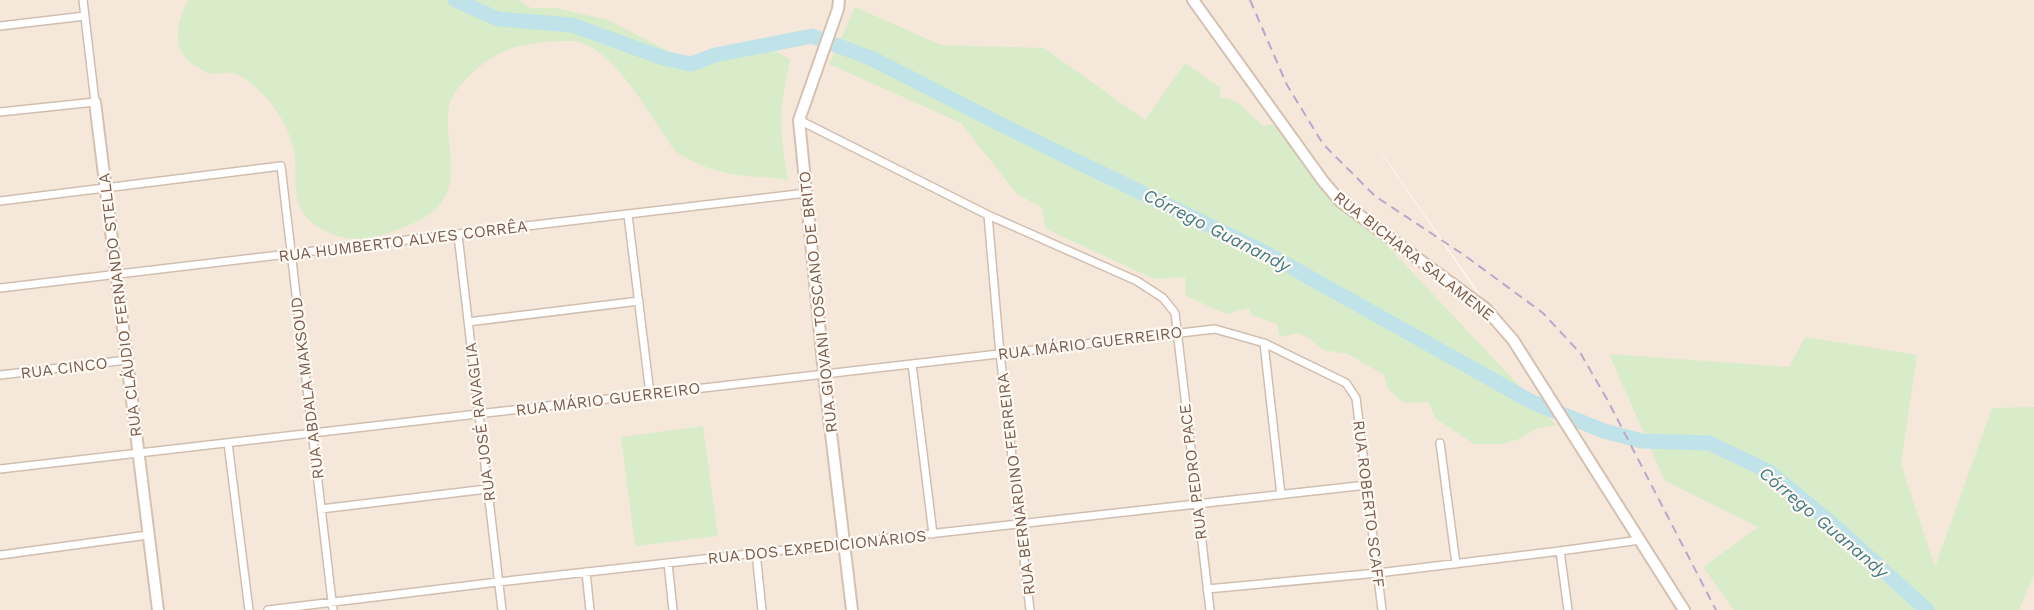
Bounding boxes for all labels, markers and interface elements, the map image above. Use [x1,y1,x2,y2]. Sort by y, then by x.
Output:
street label: RUA GIOVANI TOSCANO DE BRITO [795,170,841,434]
street label: RUA CLÁUDIO FERNANDO STELLA [94,172,146,438]
water label: Córrego Guanandy [1140,184,1296,277]
street label: RUA BICHARA SALAMENE [1330,188,1498,324]
street label: RUA HUMBERTO ALVES CORRÊA [278,216,529,266]
street label: RUA ABDALA MAKSOUD [286,296,328,480]
street label: RUA MÁRIO GUERREIRO [997,322,1183,364]
street label: RUA JOSÉ RAVAGLIA [461,341,499,502]
street label: RUA CINCO [19,353,109,383]
street label: RUA BERNARDINO FERREIRA [993,371,1039,596]
street label: RUA MÁRIO GUERREIRO [515,378,701,420]
street label: RUA PEDRO PACE [1175,403,1211,541]
street label: RUA ROBERTO SCAFF [1349,419,1389,589]
water label: Córrego Guanandy [1755,462,1894,583]
street label: RUA DOS EXPEDICIONÁRIOS [707,526,927,568]

